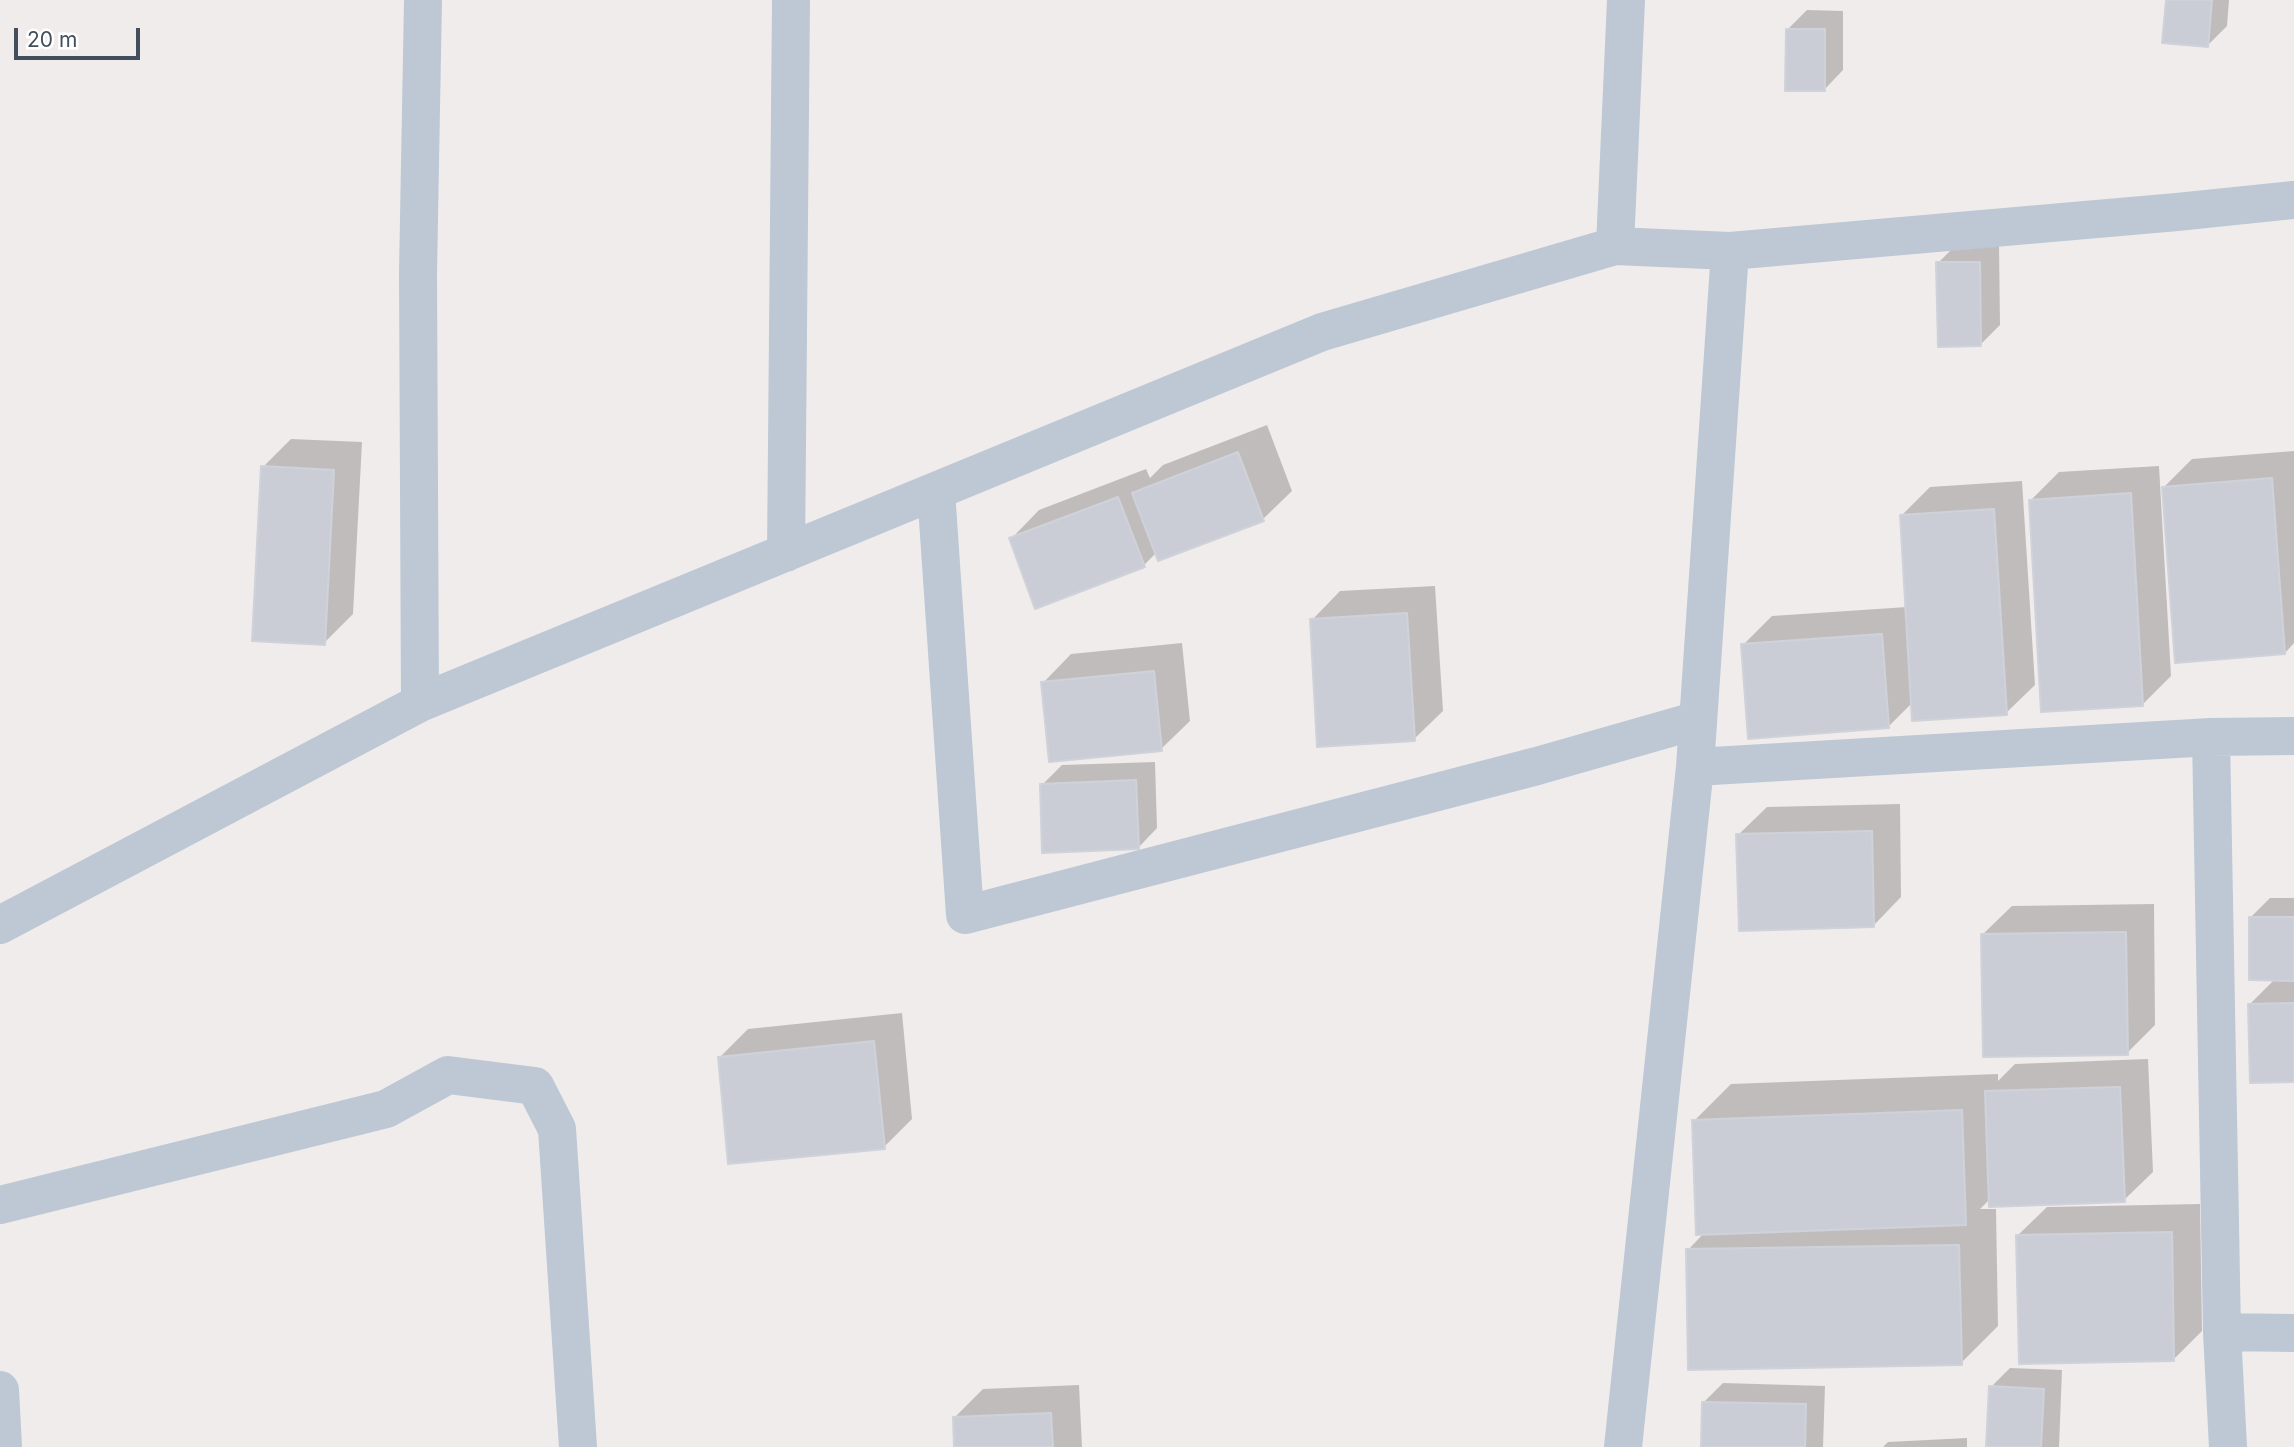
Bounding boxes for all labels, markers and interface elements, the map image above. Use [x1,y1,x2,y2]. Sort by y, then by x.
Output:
scale bar [18,14,144,58]
text: 20 m [27,27,77,52]

